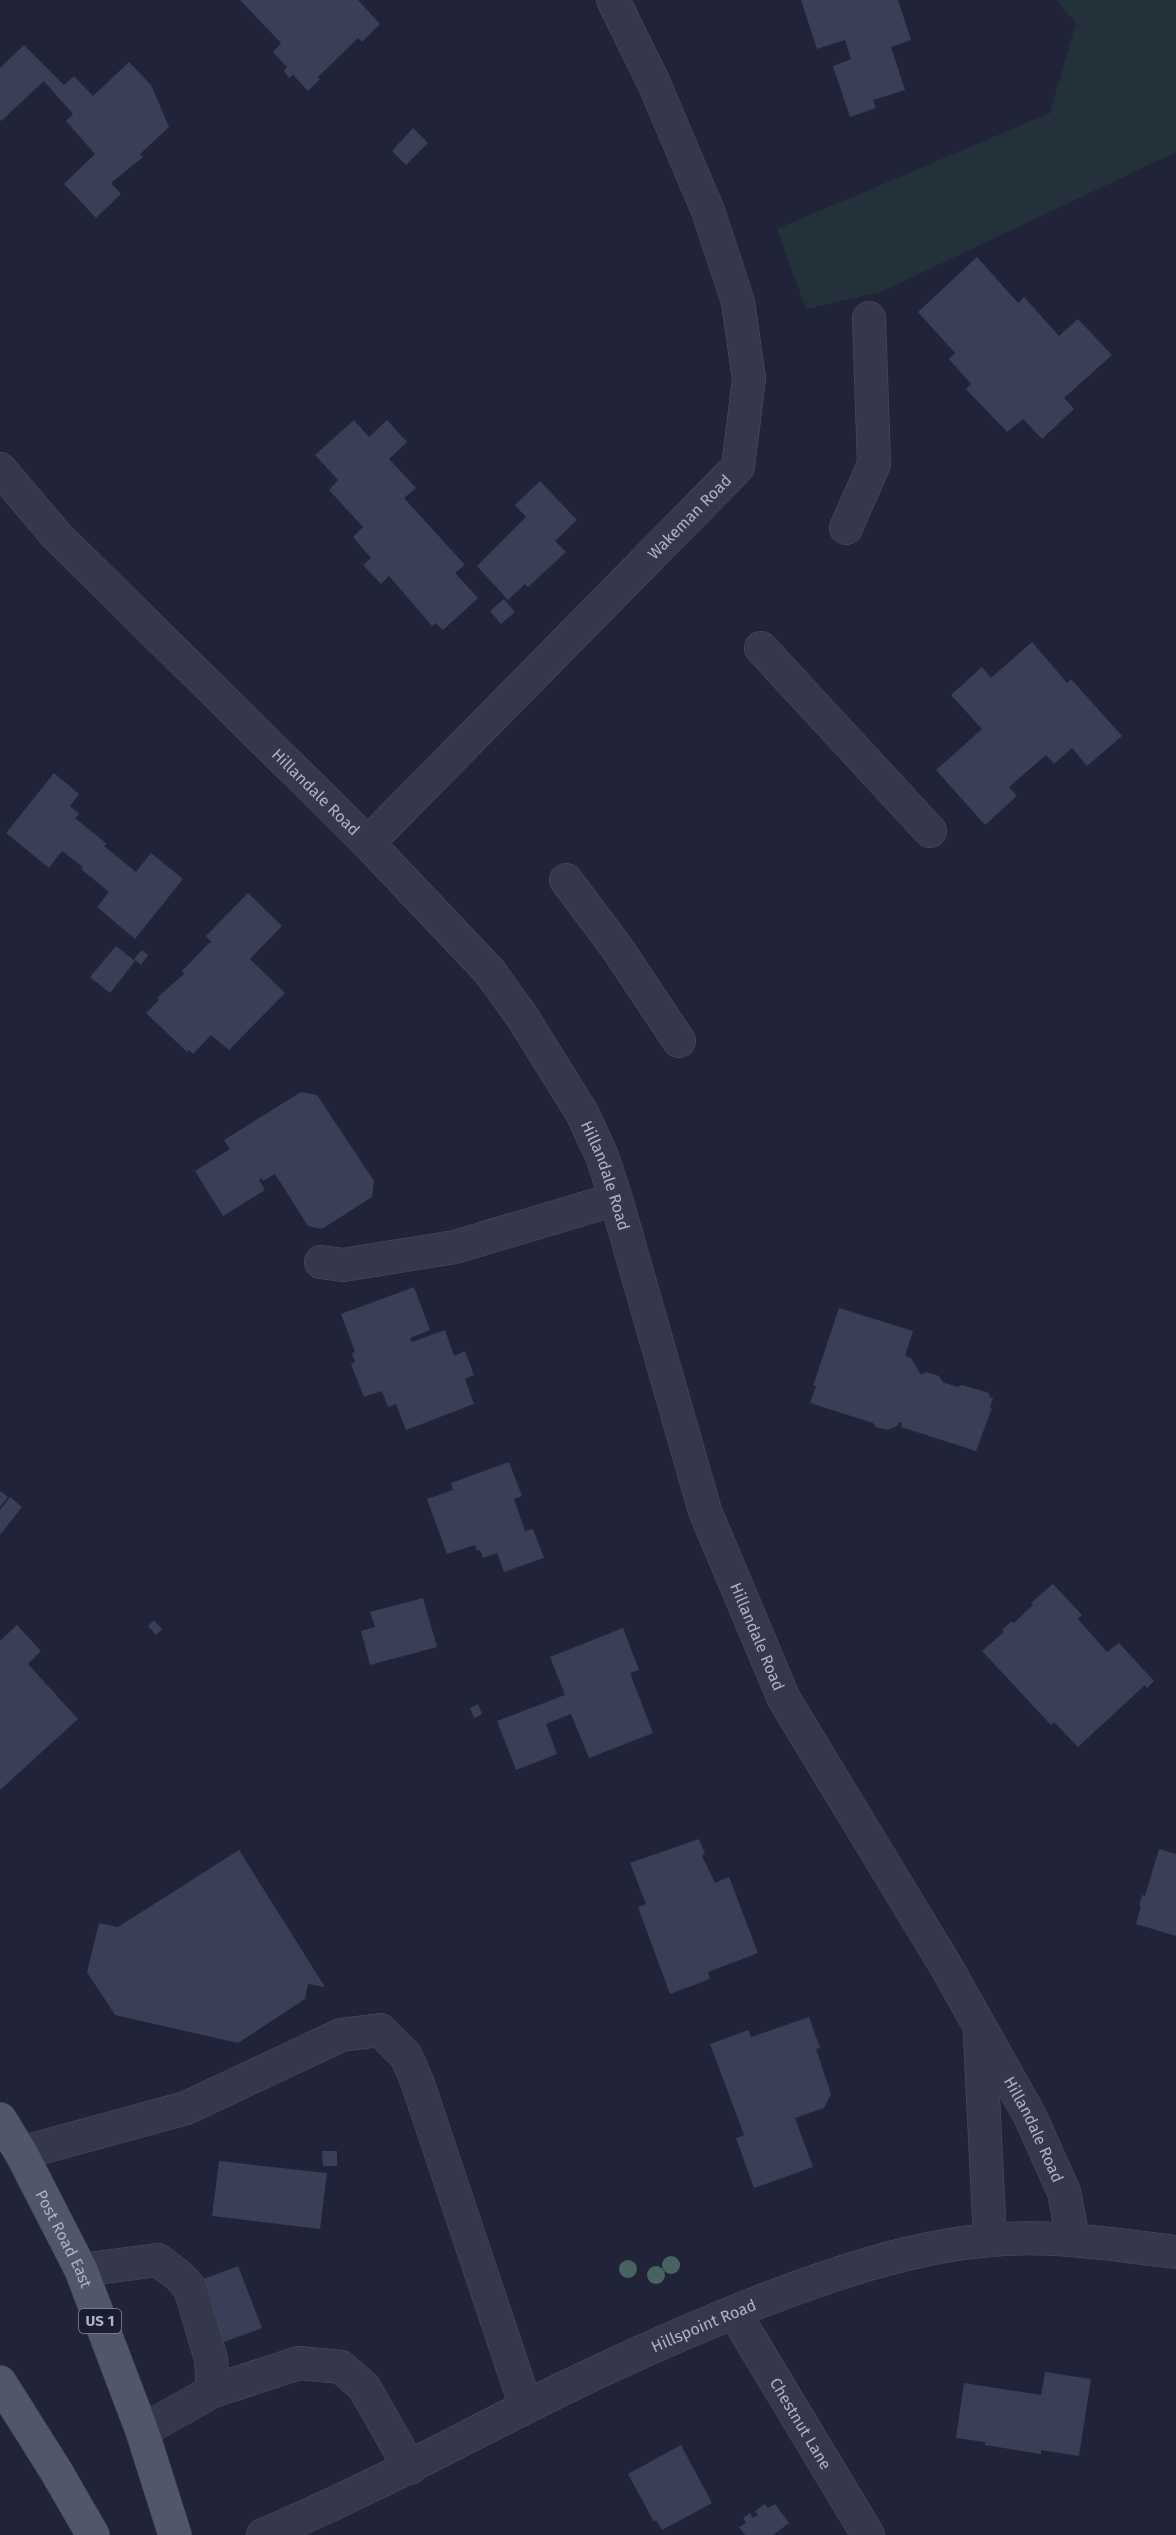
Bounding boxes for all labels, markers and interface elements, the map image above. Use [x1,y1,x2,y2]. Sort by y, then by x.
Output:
street label: Wakeman Road [644,471,735,563]
street label: Hillandale Road [268,745,363,839]
street label: Hillandale Road [577,1118,633,1233]
street label: Hillandale Road [726,1580,788,1693]
street label: Hillandale Road [1000,2073,1067,2185]
street label: Post Road East [31,2187,96,2291]
street label: Hillspoint Road [648,2295,759,2356]
road number: US 1 [79,2309,121,2333]
street label: Chestnut Lane [766,2374,835,2473]

